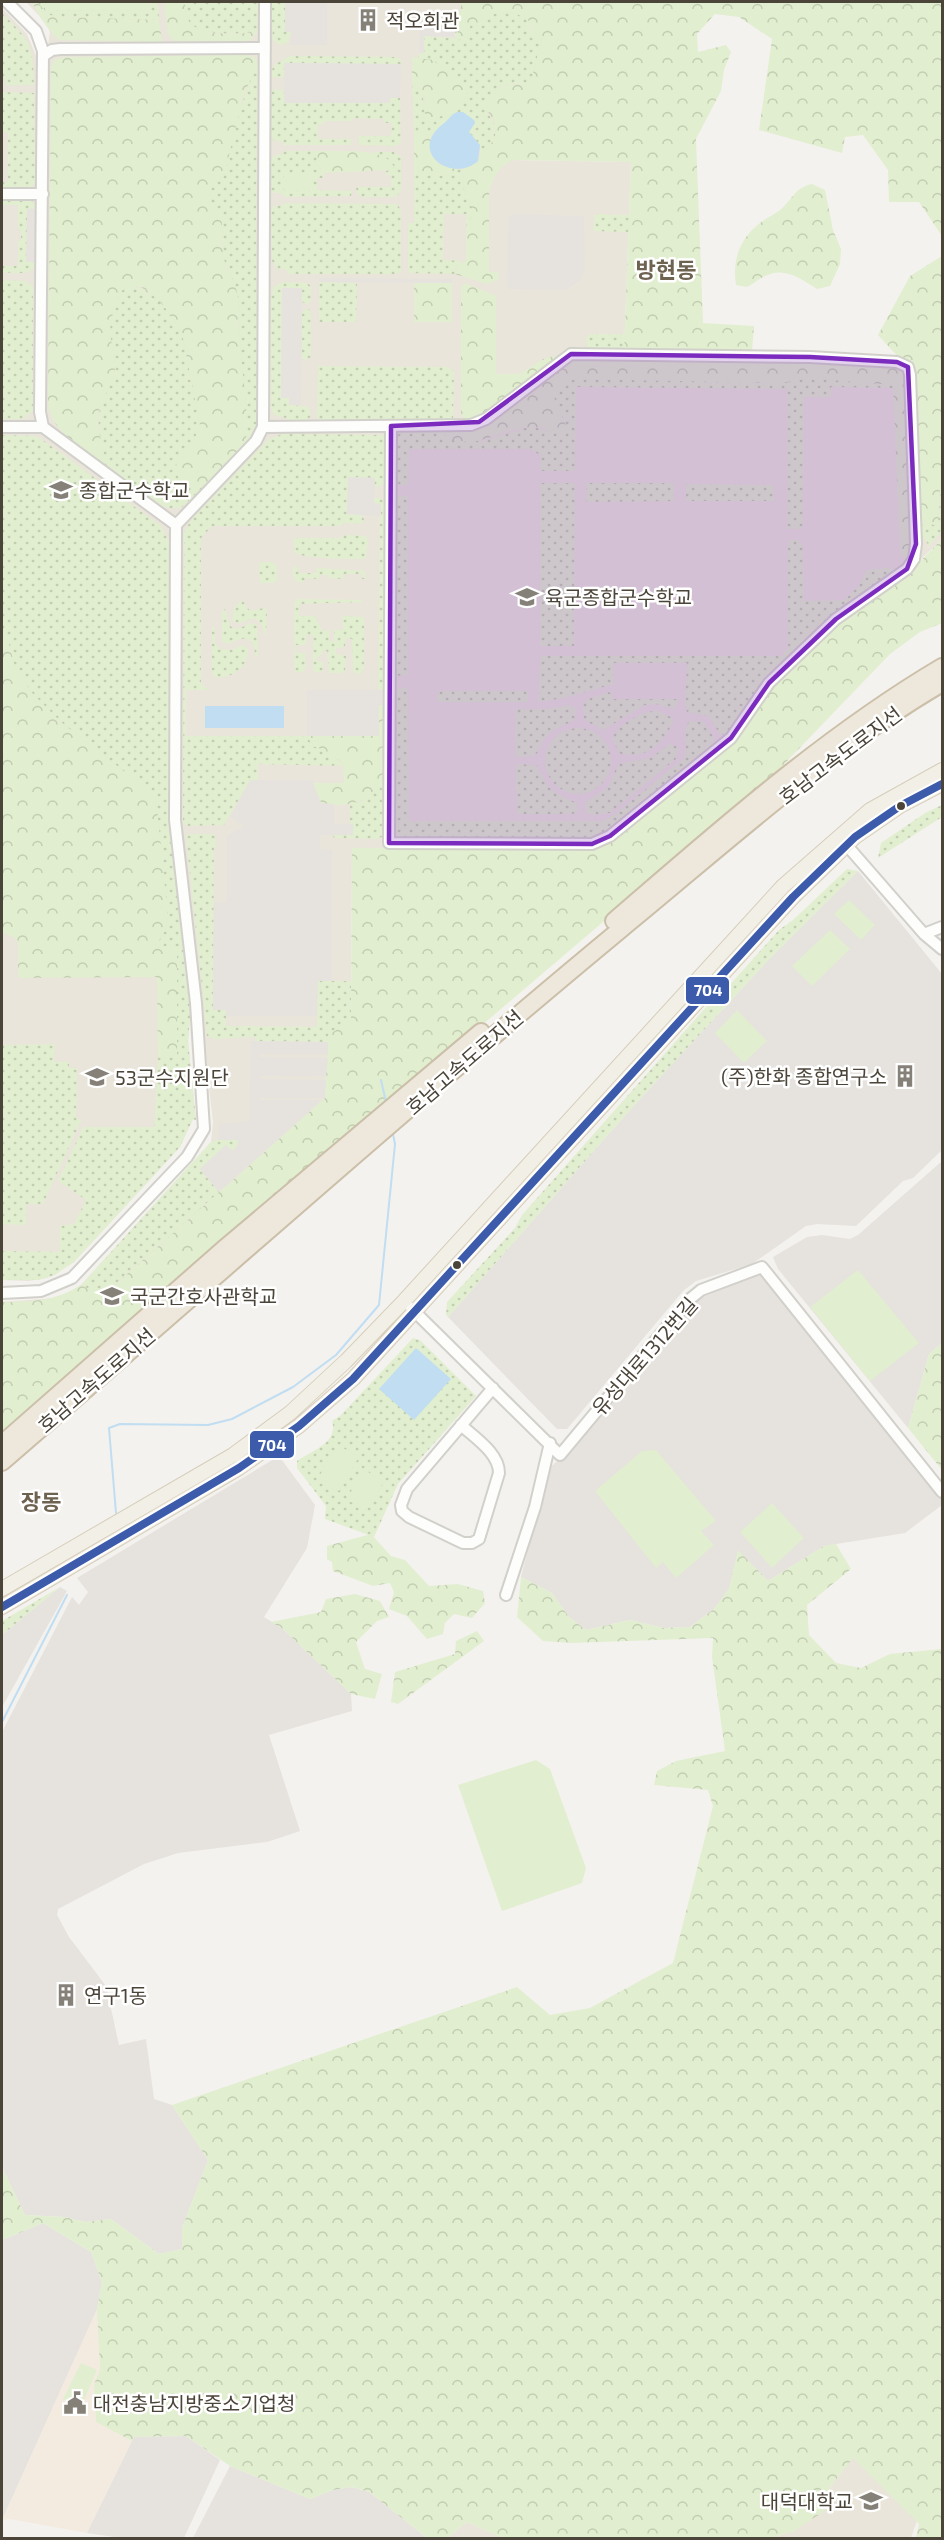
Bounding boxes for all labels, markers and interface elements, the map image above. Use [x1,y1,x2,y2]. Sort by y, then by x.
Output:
building icon: 적오회관 [355,7,381,33]
place label: 적오회관 [386,8,460,32]
district label: 방현동 [636,256,696,282]
school or university icon: 종합군수학교 [48,477,74,503]
place label: 종합군수학교 [79,478,189,502]
school or university icon: 육군종합군수학교 [514,584,540,610]
place label: 육군종합군수학교 [545,585,692,609]
street label: 호남고속도로지선 [774,701,906,809]
unlabelled marker [895,800,907,812]
line badge: 704 [685,976,730,1005]
text: 704 [694,980,722,999]
street label: 호남고속도로지선 [401,1005,527,1119]
building icon: (주)한화 종합연구소 [892,1063,918,1089]
school or university icon: 53군수지원단 [84,1064,110,1090]
place label: (주)한화 종합연구소 [721,1064,887,1088]
place label: 53군수지원단 [115,1065,229,1089]
unlabelled marker [451,1259,463,1271]
school or university icon: 국군간호사관학교 [99,1283,125,1309]
place label: 국군간호사관학교 [130,1284,277,1308]
street label: 유성대로1312번길 [586,1292,702,1420]
street label: 호남고속도로지선 [33,1323,159,1437]
line badge: 704 [249,1430,295,1459]
text: 704 [258,1435,286,1454]
district label: 장동 [21,1488,61,1514]
building icon: 연구1동 [53,1982,79,2008]
place label: 연구1동 [84,1983,147,2007]
public building icon: 대전충남지방중소기업청 [62,2390,88,2416]
place label: 대전충남지방중소기업청 [93,2391,295,2415]
school or university icon: 대덕대학교 [858,2488,884,2514]
place label: 대덕대학교 [761,2489,853,2513]

